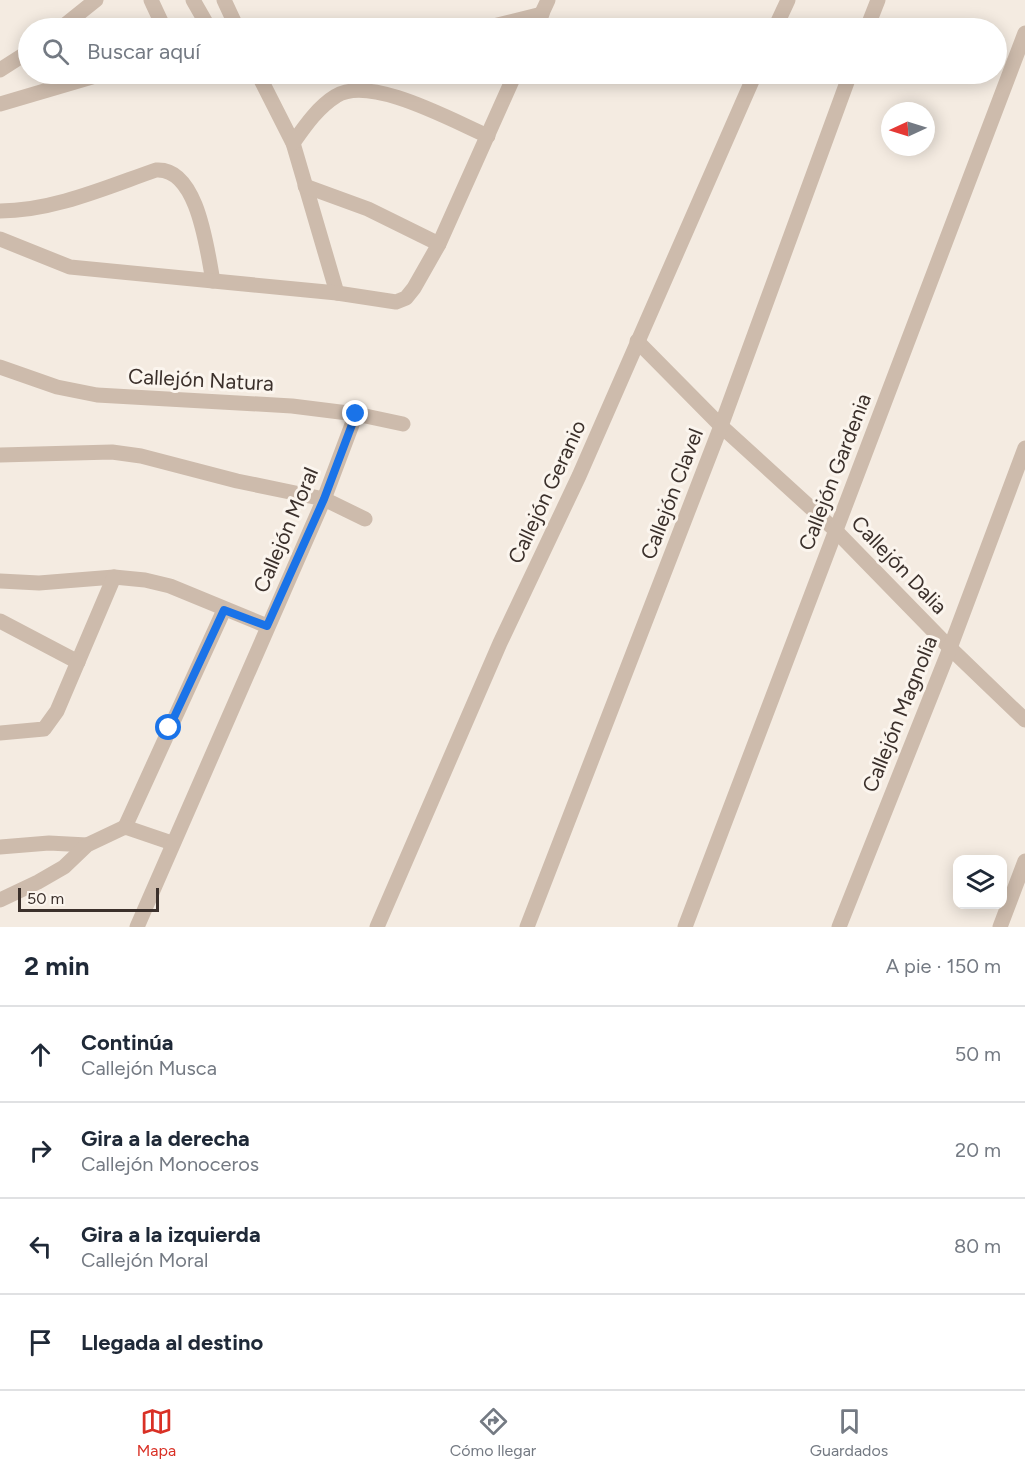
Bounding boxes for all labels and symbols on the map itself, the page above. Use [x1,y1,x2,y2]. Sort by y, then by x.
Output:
north arrow [881,102,935,156]
street label: Callejón Natura [128,363,274,396]
street label: Callejón Gardenia [793,390,876,554]
route end [342,400,368,426]
street label: Callejón Geranio [502,416,591,567]
street label: Callejón Clavel [635,425,708,563]
street label: Callejón Moral [248,463,323,596]
street label: Callejón Dalia [846,510,952,619]
street label: Callejón Magnolia [857,632,942,796]
route start [155,714,181,740]
scale bar [18,885,159,912]

